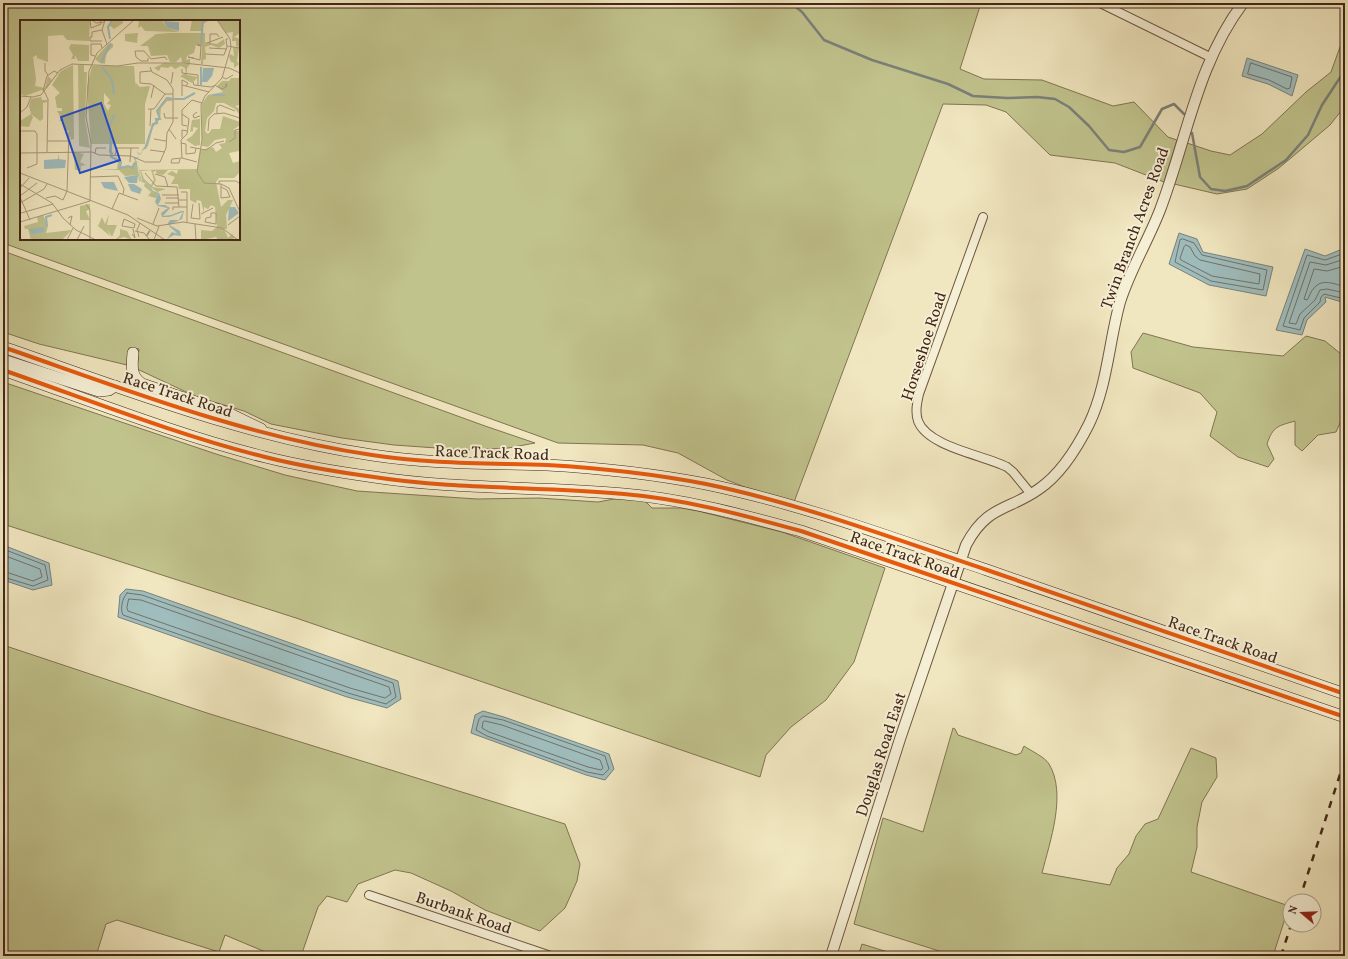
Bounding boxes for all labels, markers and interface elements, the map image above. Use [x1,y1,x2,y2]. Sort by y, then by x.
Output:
inset map [20,20,240,240]
street label: Twin Branch Acres Road [1096,145,1175,313]
street label: Horseshoe Road [897,289,953,404]
street label: Race Track Road [120,368,235,424]
street label: Race Track Road [434,441,550,467]
street label: Race Track Road [847,527,962,585]
street label: Race Track Road [1165,612,1280,670]
street label: Douglas Road East [851,689,913,820]
street label: Burbank Road [412,887,514,941]
north arrow [1282,893,1322,933]
text: N [1286,904,1302,916]

